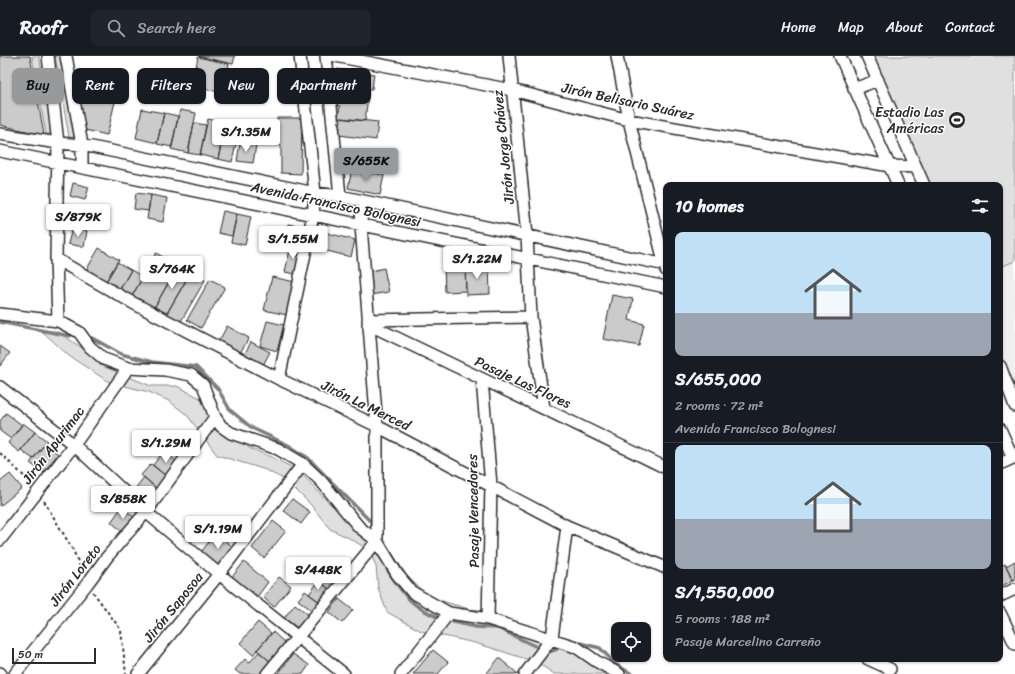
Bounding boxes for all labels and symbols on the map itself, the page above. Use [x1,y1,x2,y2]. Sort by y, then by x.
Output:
street label: Jirón Belisario Suárez [558,75,697,128]
street label: Jirón Jorge Chávez [485,88,522,206]
place label: Estadio Las Américas [875,100,945,141]
sports icon: Estadio Las Américas [947,110,967,130]
pin: S/1.35M [209,119,283,153]
pin: S/655K [333,148,399,182]
street label: Avenida Francisco Bolognesi [248,174,424,235]
pin: S/879K [45,204,111,238]
pin: S/1.55M [256,226,330,260]
pin: S/1.22M [440,246,514,280]
pin: S/764K [139,256,205,290]
street label: Pasaje Las Flores [470,349,575,416]
street label: Jirón La Merced [316,373,416,439]
street label: Jirón Apurimac [15,401,91,491]
pin: S/1.29M [129,430,203,464]
street label: Pasaje Vencedores [460,453,487,568]
pin: S/858K [90,486,156,520]
pin: S/1.19M [181,516,255,550]
street label: Jirón Loreto [42,539,108,613]
pin: S/448K [285,557,351,591]
street label: Jirón Saposoa [136,566,211,649]
scale bar [12,646,96,665]

